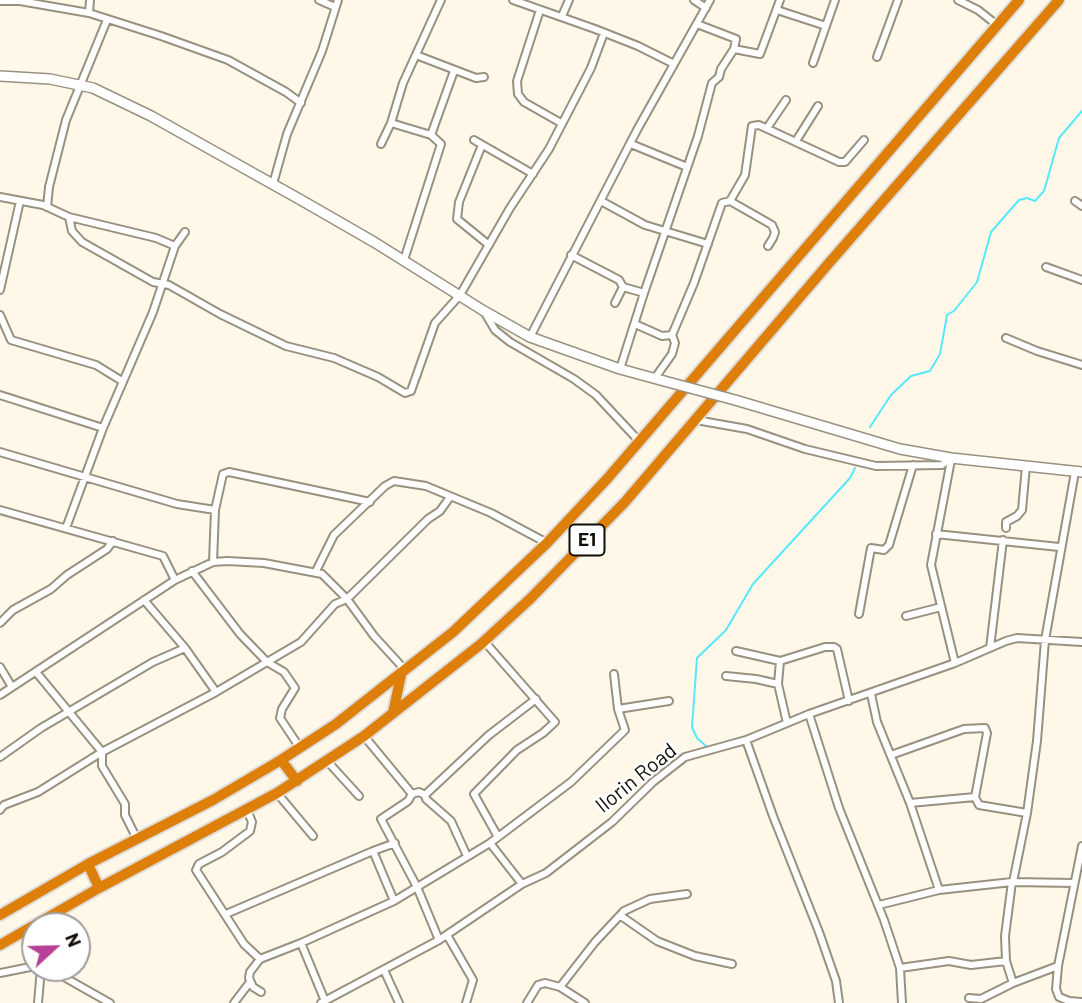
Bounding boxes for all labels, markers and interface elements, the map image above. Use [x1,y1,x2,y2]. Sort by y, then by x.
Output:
road number: E1 [570,524,604,555]
street label: Ilorin Road [591,738,681,818]
north arrow [21,912,91,982]
text: N [61,930,87,950]

